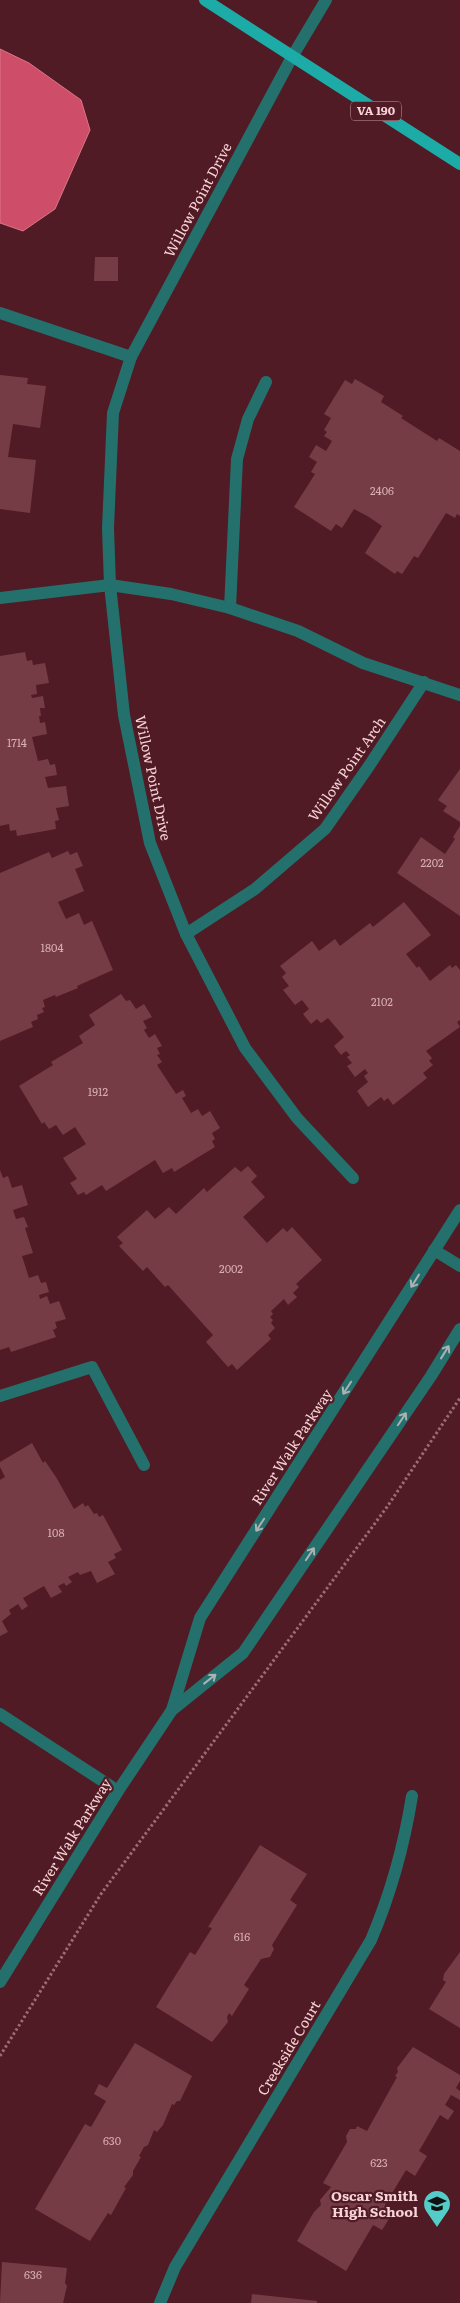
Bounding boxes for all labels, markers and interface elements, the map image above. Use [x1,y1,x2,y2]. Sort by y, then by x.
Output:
road number: VA 190 [351,102,401,120]
street label: Willow Point Drive [158,139,236,260]
house number: 2406 [370,482,394,498]
street label: Willow Point Arch [303,712,390,825]
street label: Willow Point Drive [131,714,177,842]
house number: 1714 [7,734,27,750]
house number: 2202 [421,854,444,870]
house number: 1804 [41,939,63,955]
house number: 2102 [371,993,393,1009]
house number: 1912 [88,1083,109,1099]
house number: 2002 [219,1260,243,1276]
one-way arrow [410,1273,420,1287]
one-way arrow [441,1346,451,1360]
one-way arrow [342,1381,352,1395]
street label: River Walk Parkway [246,1384,337,1508]
one-way arrow [396,1412,407,1426]
one-way arrow [254,1518,264,1532]
house number: 108 [48,1524,64,1540]
one-way arrow [306,1547,316,1561]
one-way arrow [203,1674,216,1685]
street label: River Walk Parkway [27,1773,116,1899]
house number: 616 [234,1928,250,1944]
street label: Creekside Court [252,1996,325,2099]
house number: 630 [103,2132,121,2148]
house number: 623 [370,2154,388,2170]
place label: Oscar Smith High School [331,2185,418,2221]
school or university icon: Oscar Smith High School [422,2189,452,2228]
house number: 636 [24,2266,42,2282]

